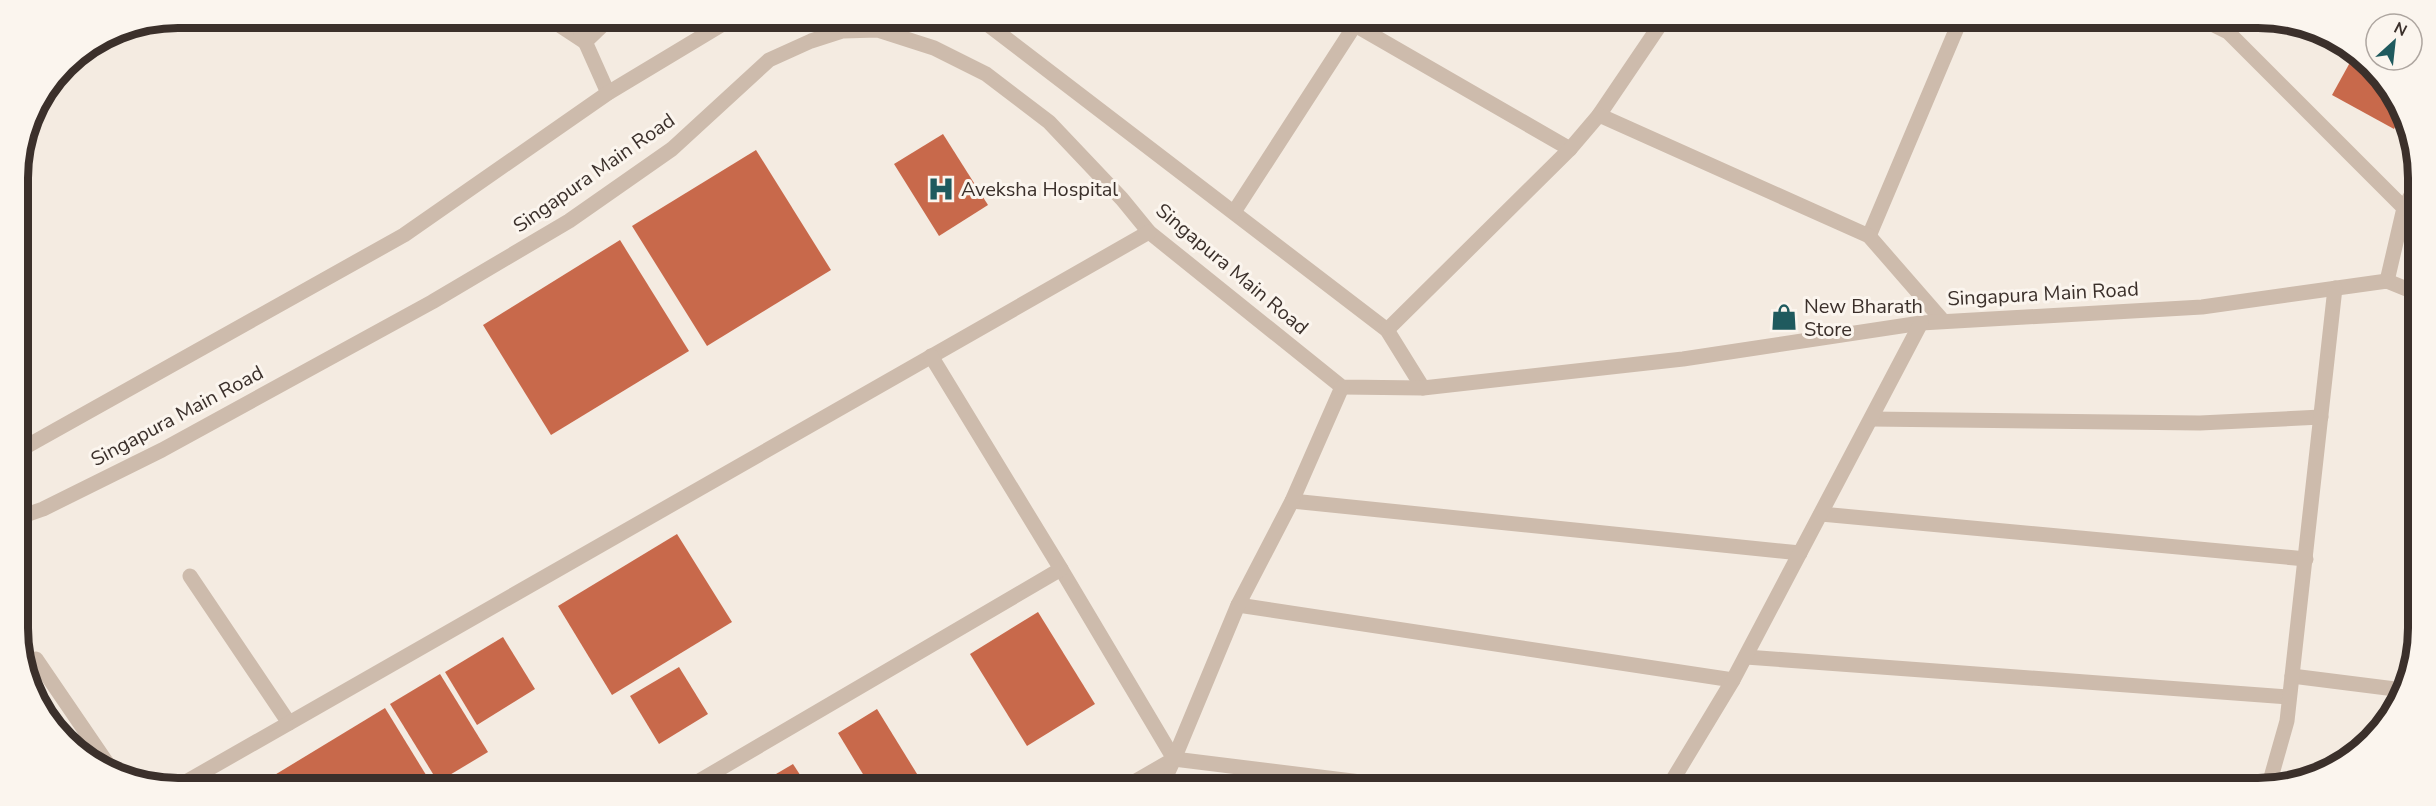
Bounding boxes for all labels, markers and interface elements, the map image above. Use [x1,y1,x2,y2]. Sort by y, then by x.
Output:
north arrow [2364,12,2424,72]
text: N [2390,17,2411,42]
street label: Singapura Main Road [508,107,680,239]
hospital icon: Aveksha Hospital [926,174,956,204]
place label: Aveksha Hospital [961,176,1118,203]
street label: Singapura Main Road [1150,197,1314,341]
street label: Singapura Main Road [1947,276,2139,312]
place label: New Bharath Store [1804,293,1923,343]
shop icon: New Bharath Store [1769,302,1799,332]
street label: Singapura Main Road [86,359,268,473]

